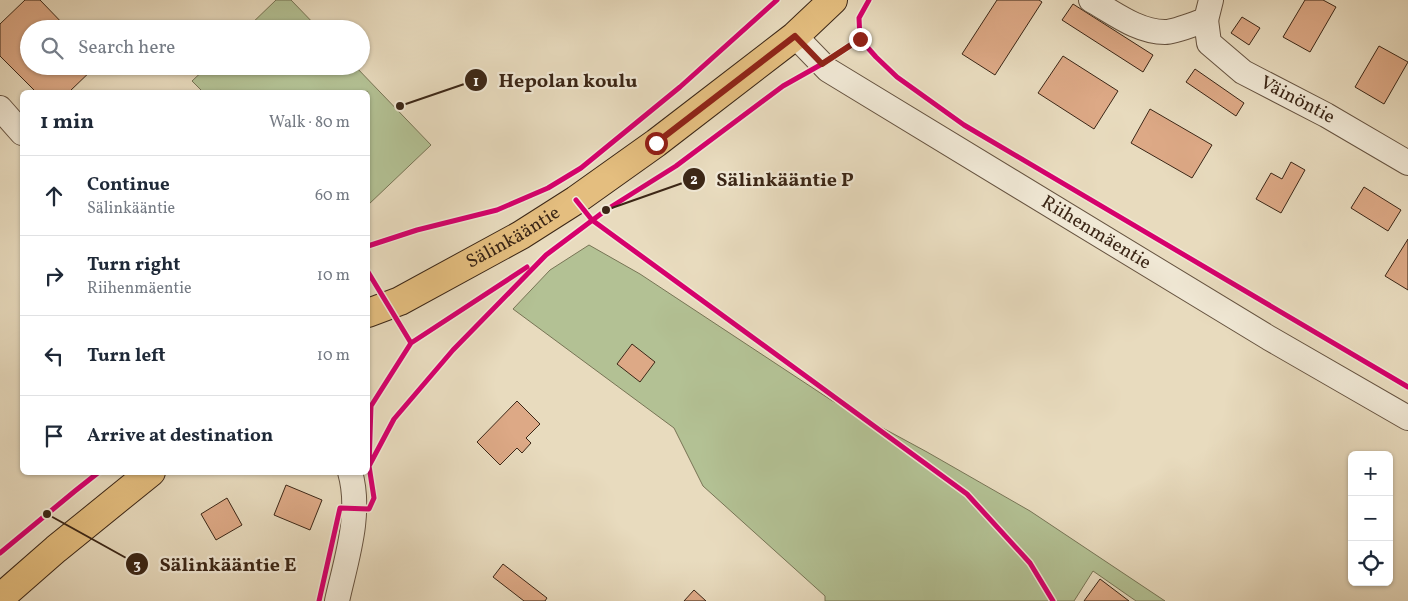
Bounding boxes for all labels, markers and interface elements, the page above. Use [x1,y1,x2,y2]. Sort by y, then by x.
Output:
search box [20,20,370,75]
route end [849,28,872,51]
icon: search [38,34,66,62]
text: Search here [78,35,175,61]
callout: Hepolan koulu [464,63,648,98]
text: Hepolan koulu [498,68,638,96]
street label: Väinöntie [1255,70,1340,130]
text: 1 [473,72,479,93]
text: 1 min [40,108,94,137]
text: Walk · 80 m [269,112,350,134]
route start [645,132,668,155]
callout: Sälinkääntie P [682,162,864,197]
text: Sälinkääntie P [716,167,854,195]
text: 2 [690,170,698,191]
text: Continue [87,172,170,198]
icon: ahead [40,182,68,210]
text: 60 m [315,185,350,207]
street label: Riihenmäentie [1036,190,1156,276]
text: Sälinkääntie [87,198,175,220]
street label: Sälinkääntie [462,200,565,275]
text: Turn right [87,252,180,278]
icon: right [40,262,68,290]
text: 10 m [317,265,350,287]
text: Riihenmäentie [87,278,192,300]
icon: left [40,342,68,370]
text: Turn left [87,343,166,369]
text: 10 m [317,345,350,367]
icon: arrive [40,422,68,450]
text: Arrive at destination [87,423,273,449]
map controls [1348,451,1393,586]
button: + [1348,451,1393,496]
button: − [1348,496,1393,541]
button: locate [1348,541,1393,586]
callout: Sälinkääntie E [124,546,306,581]
text: Sälinkääntie E [159,552,297,580]
text: 3 [133,555,141,576]

